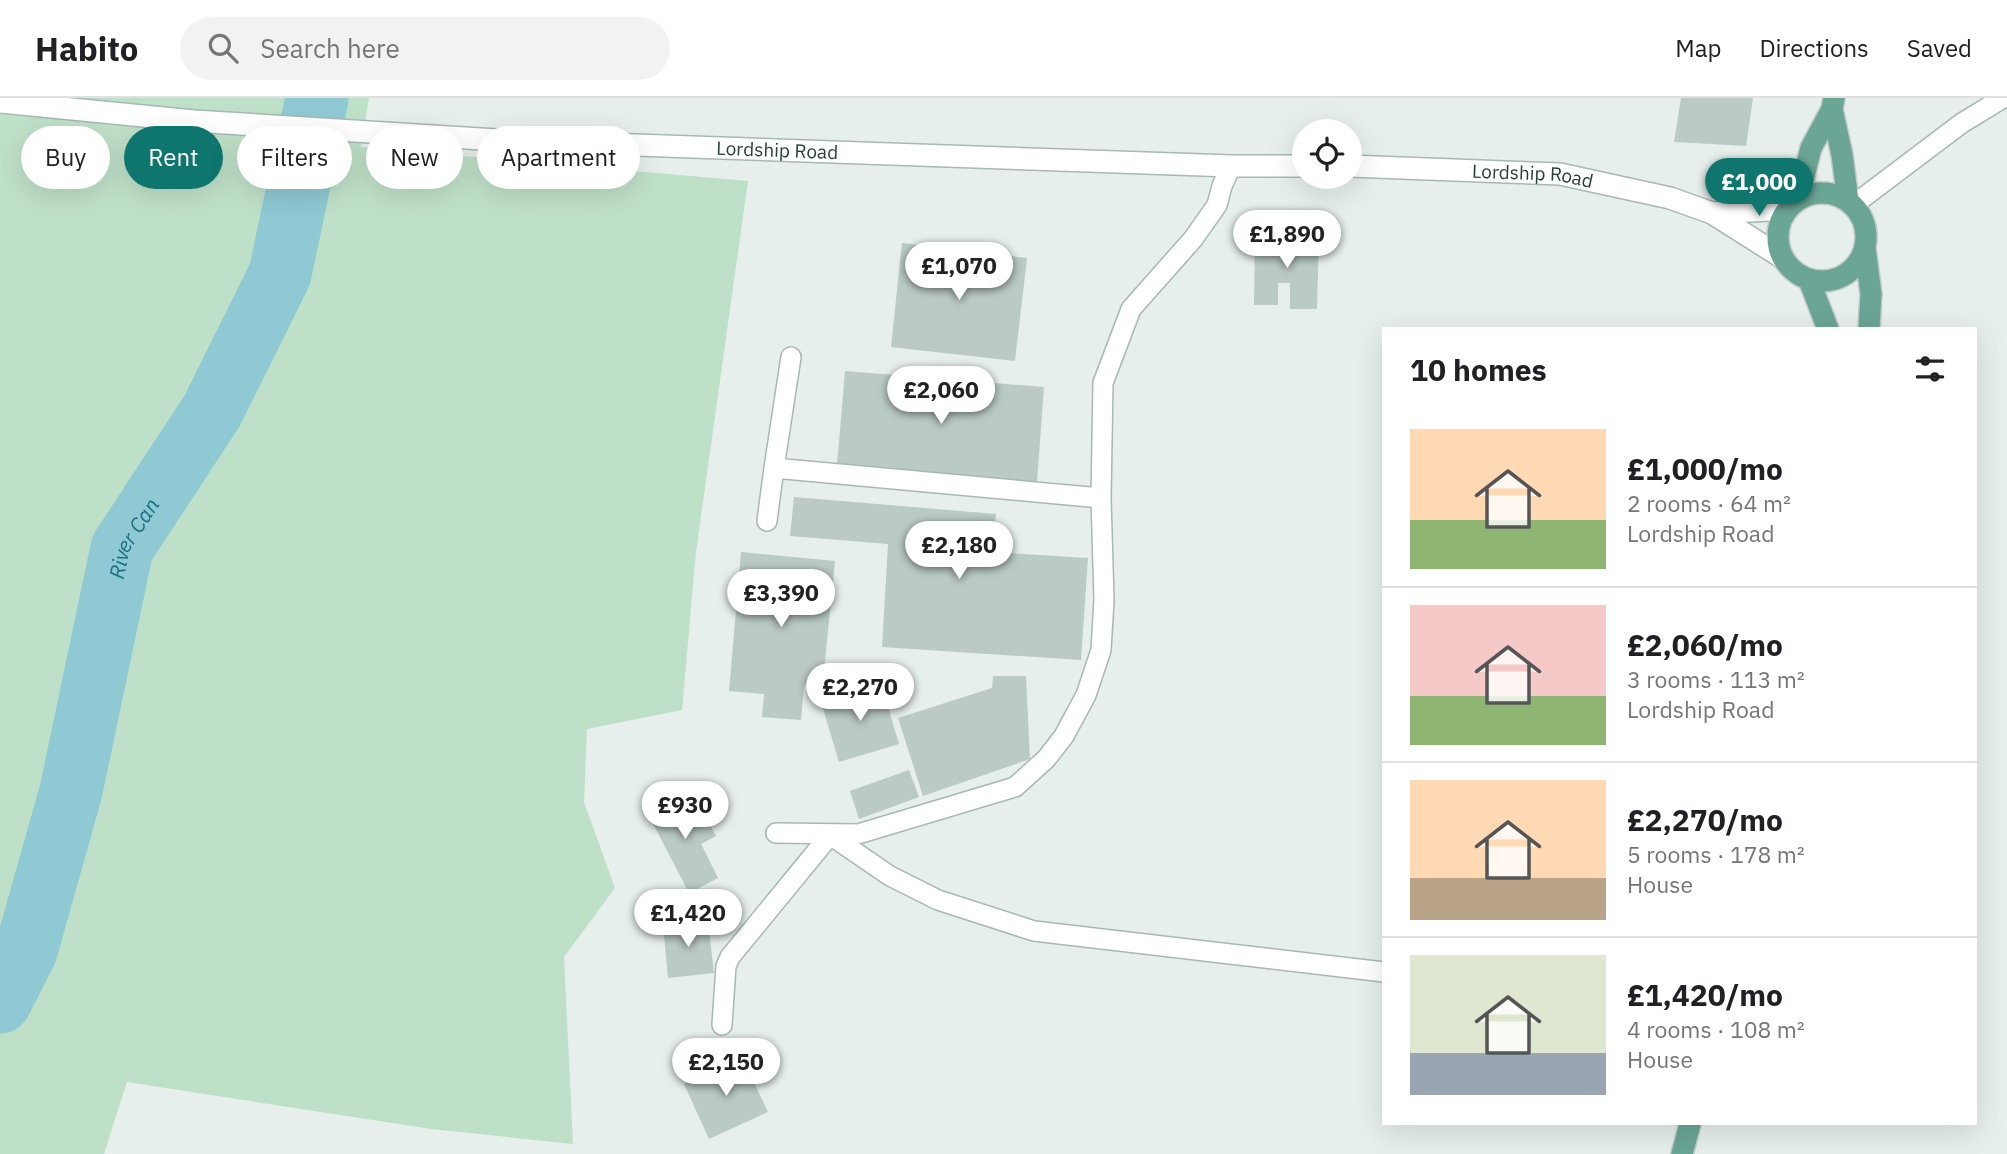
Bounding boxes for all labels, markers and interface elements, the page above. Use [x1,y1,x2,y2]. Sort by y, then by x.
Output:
search box [180,17,670,80]
text: Habito [35,27,138,70]
icon: search [204,29,242,67]
text: Search here [260,31,400,65]
text: Map [1675,32,1721,64]
text: Directions [1759,32,1869,64]
text: Saved [1907,32,1972,64]
map controls [1292,119,1362,189]
button: locate [1292,119,1362,189]
chip: Buy [21,126,110,189]
chip: Rent [124,126,223,189]
chip: Filters [237,126,352,189]
chip: New [366,126,463,189]
chip: Apartment [477,126,640,189]
street label: Lordship Road [716,136,839,164]
pin: £1,000 [1702,158,1816,218]
street label: Lordship Road [1471,159,1596,193]
text: £1,000 [1721,166,1797,196]
pin: £1,890 [1230,211,1344,270]
text: £1,890 [1249,218,1325,248]
pin: £1,070 [902,242,1016,302]
text: £1,070 [921,250,997,280]
text: 10 homes [1410,350,1547,389]
icon: filters [1911,350,1949,388]
pin: £2,060 [884,366,998,426]
text: £2,060 [903,374,979,404]
text: £1,000/mo [1627,449,1783,488]
icon: home [1466,457,1550,541]
text: 2 rooms · 64 m² [1627,488,1791,518]
water label: River Can [102,492,165,581]
text: Lordship Road [1627,518,1774,548]
pin: £2,180 [902,522,1016,581]
text: £2,180 [921,529,997,559]
pin: £3,390 [724,570,838,629]
text: £3,390 [743,577,819,607]
text: £2,060/mo [1627,625,1783,664]
icon: home [1466,633,1550,717]
pin: £2,270 [803,664,917,723]
text: 3 rooms · 113 m² [1627,664,1805,694]
text: £2,270 [822,671,898,701]
text: Lordship Road [1627,694,1774,724]
pin: £930 [644,782,726,841]
text: £930 [658,789,712,819]
text: £2,270/mo [1627,800,1783,839]
icon: home [1466,808,1550,892]
text: 5 rooms · 178 m² [1627,839,1805,869]
text: House [1627,869,1693,899]
pin: £1,420 [631,890,745,949]
text: £1,420 [650,897,726,927]
text: £1,420/mo [1627,975,1783,1014]
icon: home [1466,983,1550,1067]
text: 4 rooms · 108 m² [1627,1014,1805,1044]
pin: £2,150 [669,1038,783,1098]
text: House [1627,1044,1693,1074]
text: £2,150 [688,1046,764,1076]

